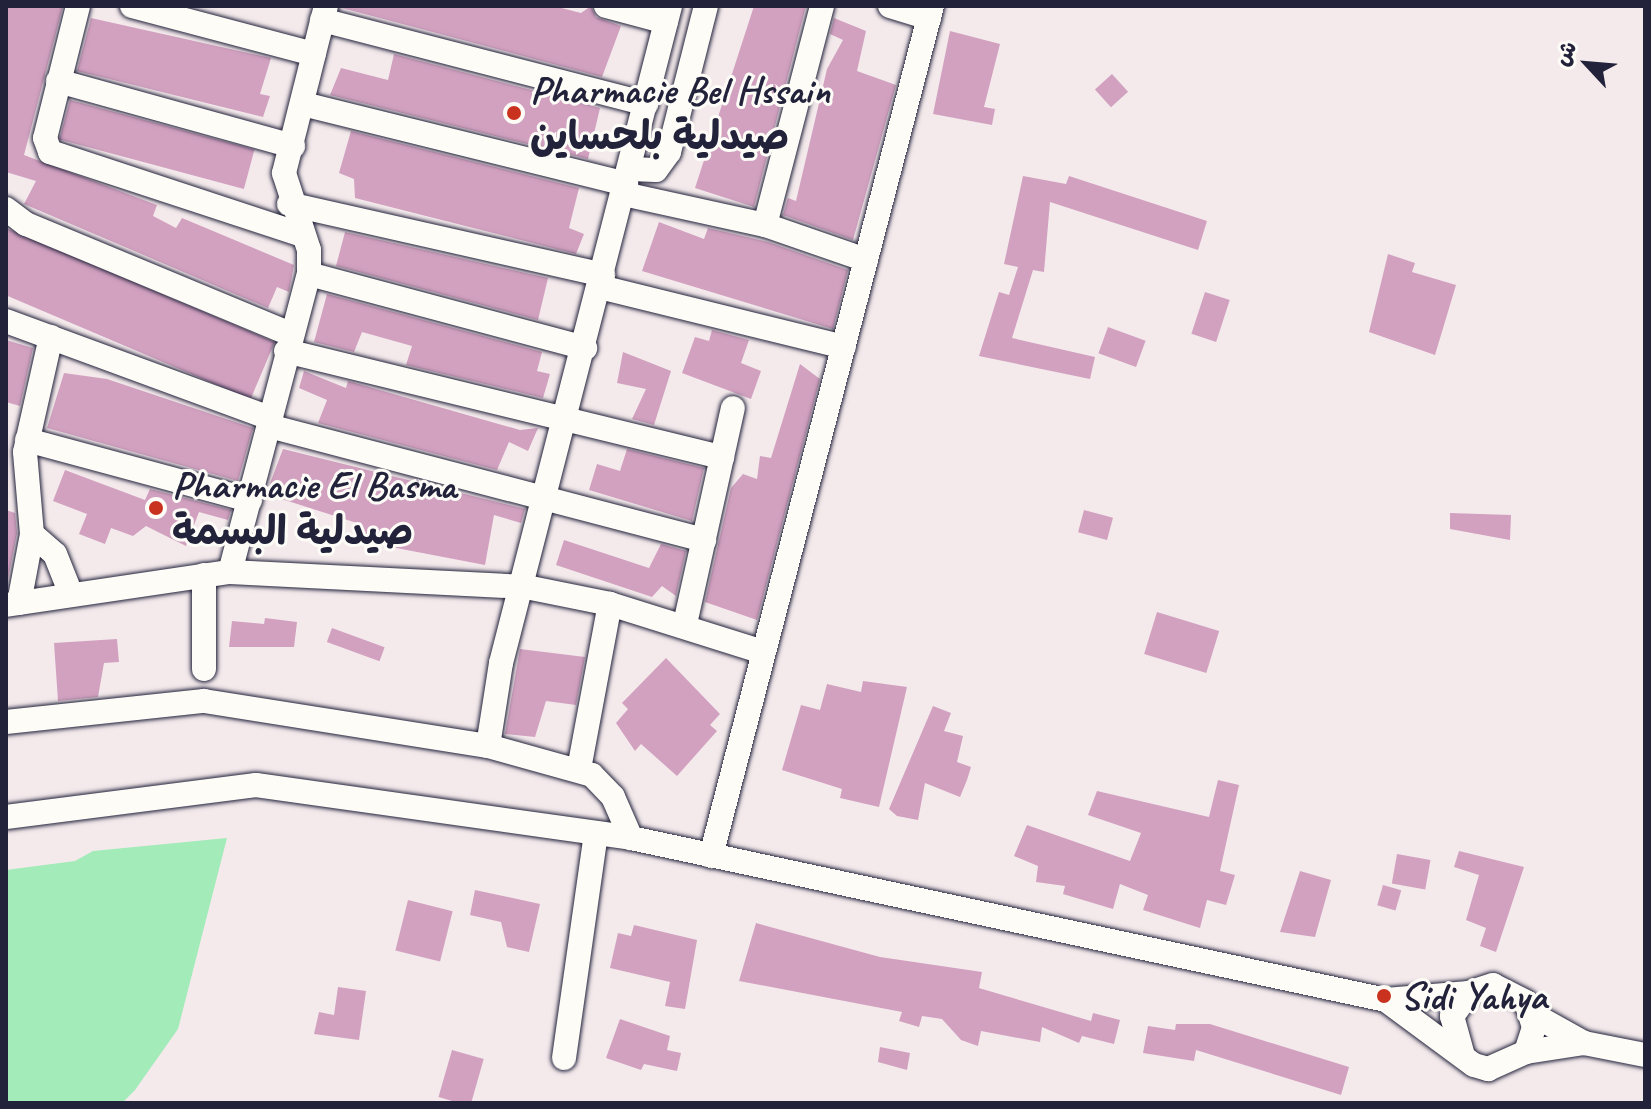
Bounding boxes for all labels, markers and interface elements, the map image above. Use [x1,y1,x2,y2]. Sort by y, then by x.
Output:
north arrow [1547,24,1627,104]
text: ش [1548,36,1583,71]
place label: Pharmacie Bel Hssain صيدلية بلحساين [530,66,831,160]
marker: Pharmacie Bel Hssain صيدلية بلحساين [505,104,523,122]
place label: Pharmacie El Basma صيدلية البسمة [172,461,459,555]
marker: Pharmacie El Basma صيدلية البسمة [147,499,165,517]
place label: Sidi Yahya [1400,972,1546,1020]
marker: Sidi Yahya [1375,987,1393,1005]

